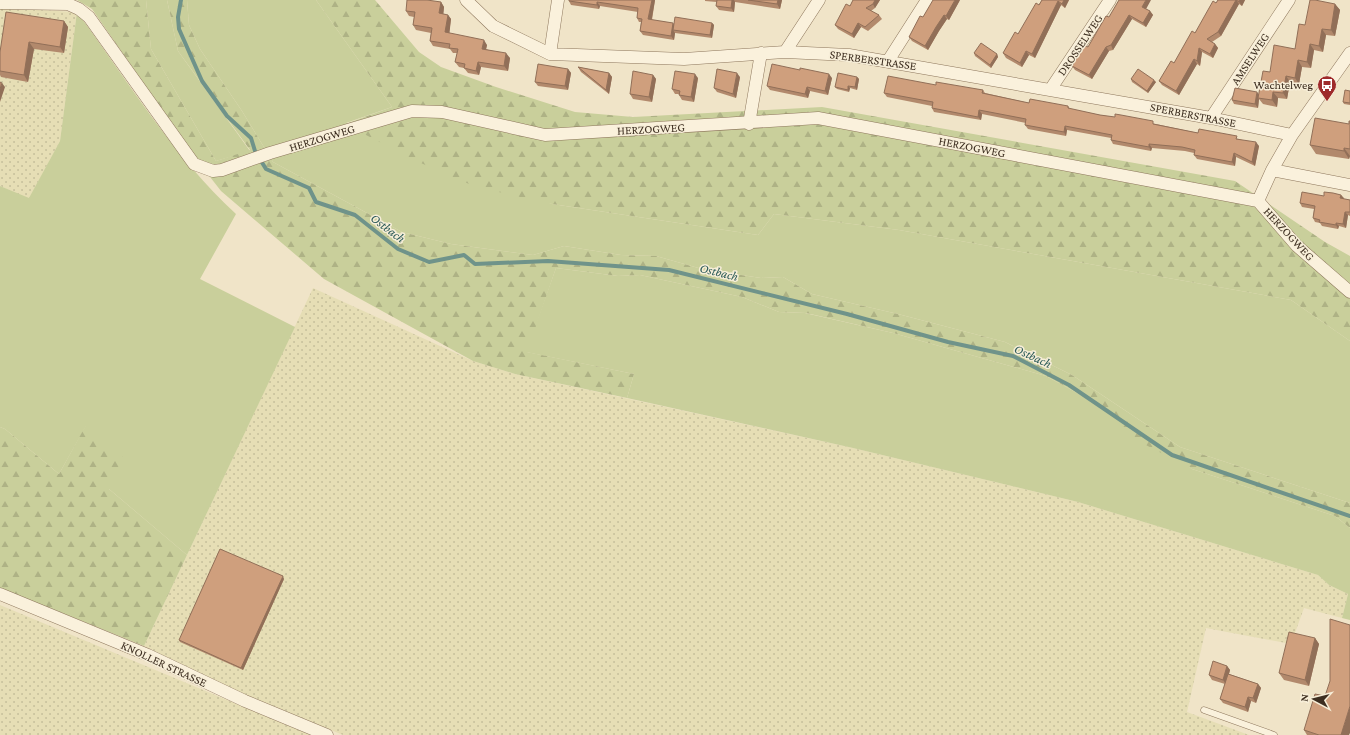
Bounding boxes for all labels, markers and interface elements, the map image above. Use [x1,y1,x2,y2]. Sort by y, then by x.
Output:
street label: DROSSELWEG [1054,11,1106,78]
street label: AMSELWEG [1228,30,1272,88]
street label: SPERBERSTRASSE [829,47,918,73]
bus stop icon: Wachtelweg [1316,74,1338,102]
place label: Wachtelweg [1253,78,1313,92]
street label: SPERBERSTRASSE [1149,100,1238,130]
street label: HERZOGWEG [617,120,686,138]
street label: HERZOGWEG [288,121,357,155]
street label: HERZOGWEG [937,134,1007,160]
street label: HERZOGWEG [1261,204,1318,264]
water label: Ostbach [368,210,408,246]
water label: Ostbach [698,260,740,284]
water label: Ostbach [1012,341,1054,371]
street label: KNOLLER STRASSE [119,638,210,690]
north arrow [1294,679,1334,719]
text: N [1298,693,1311,702]

